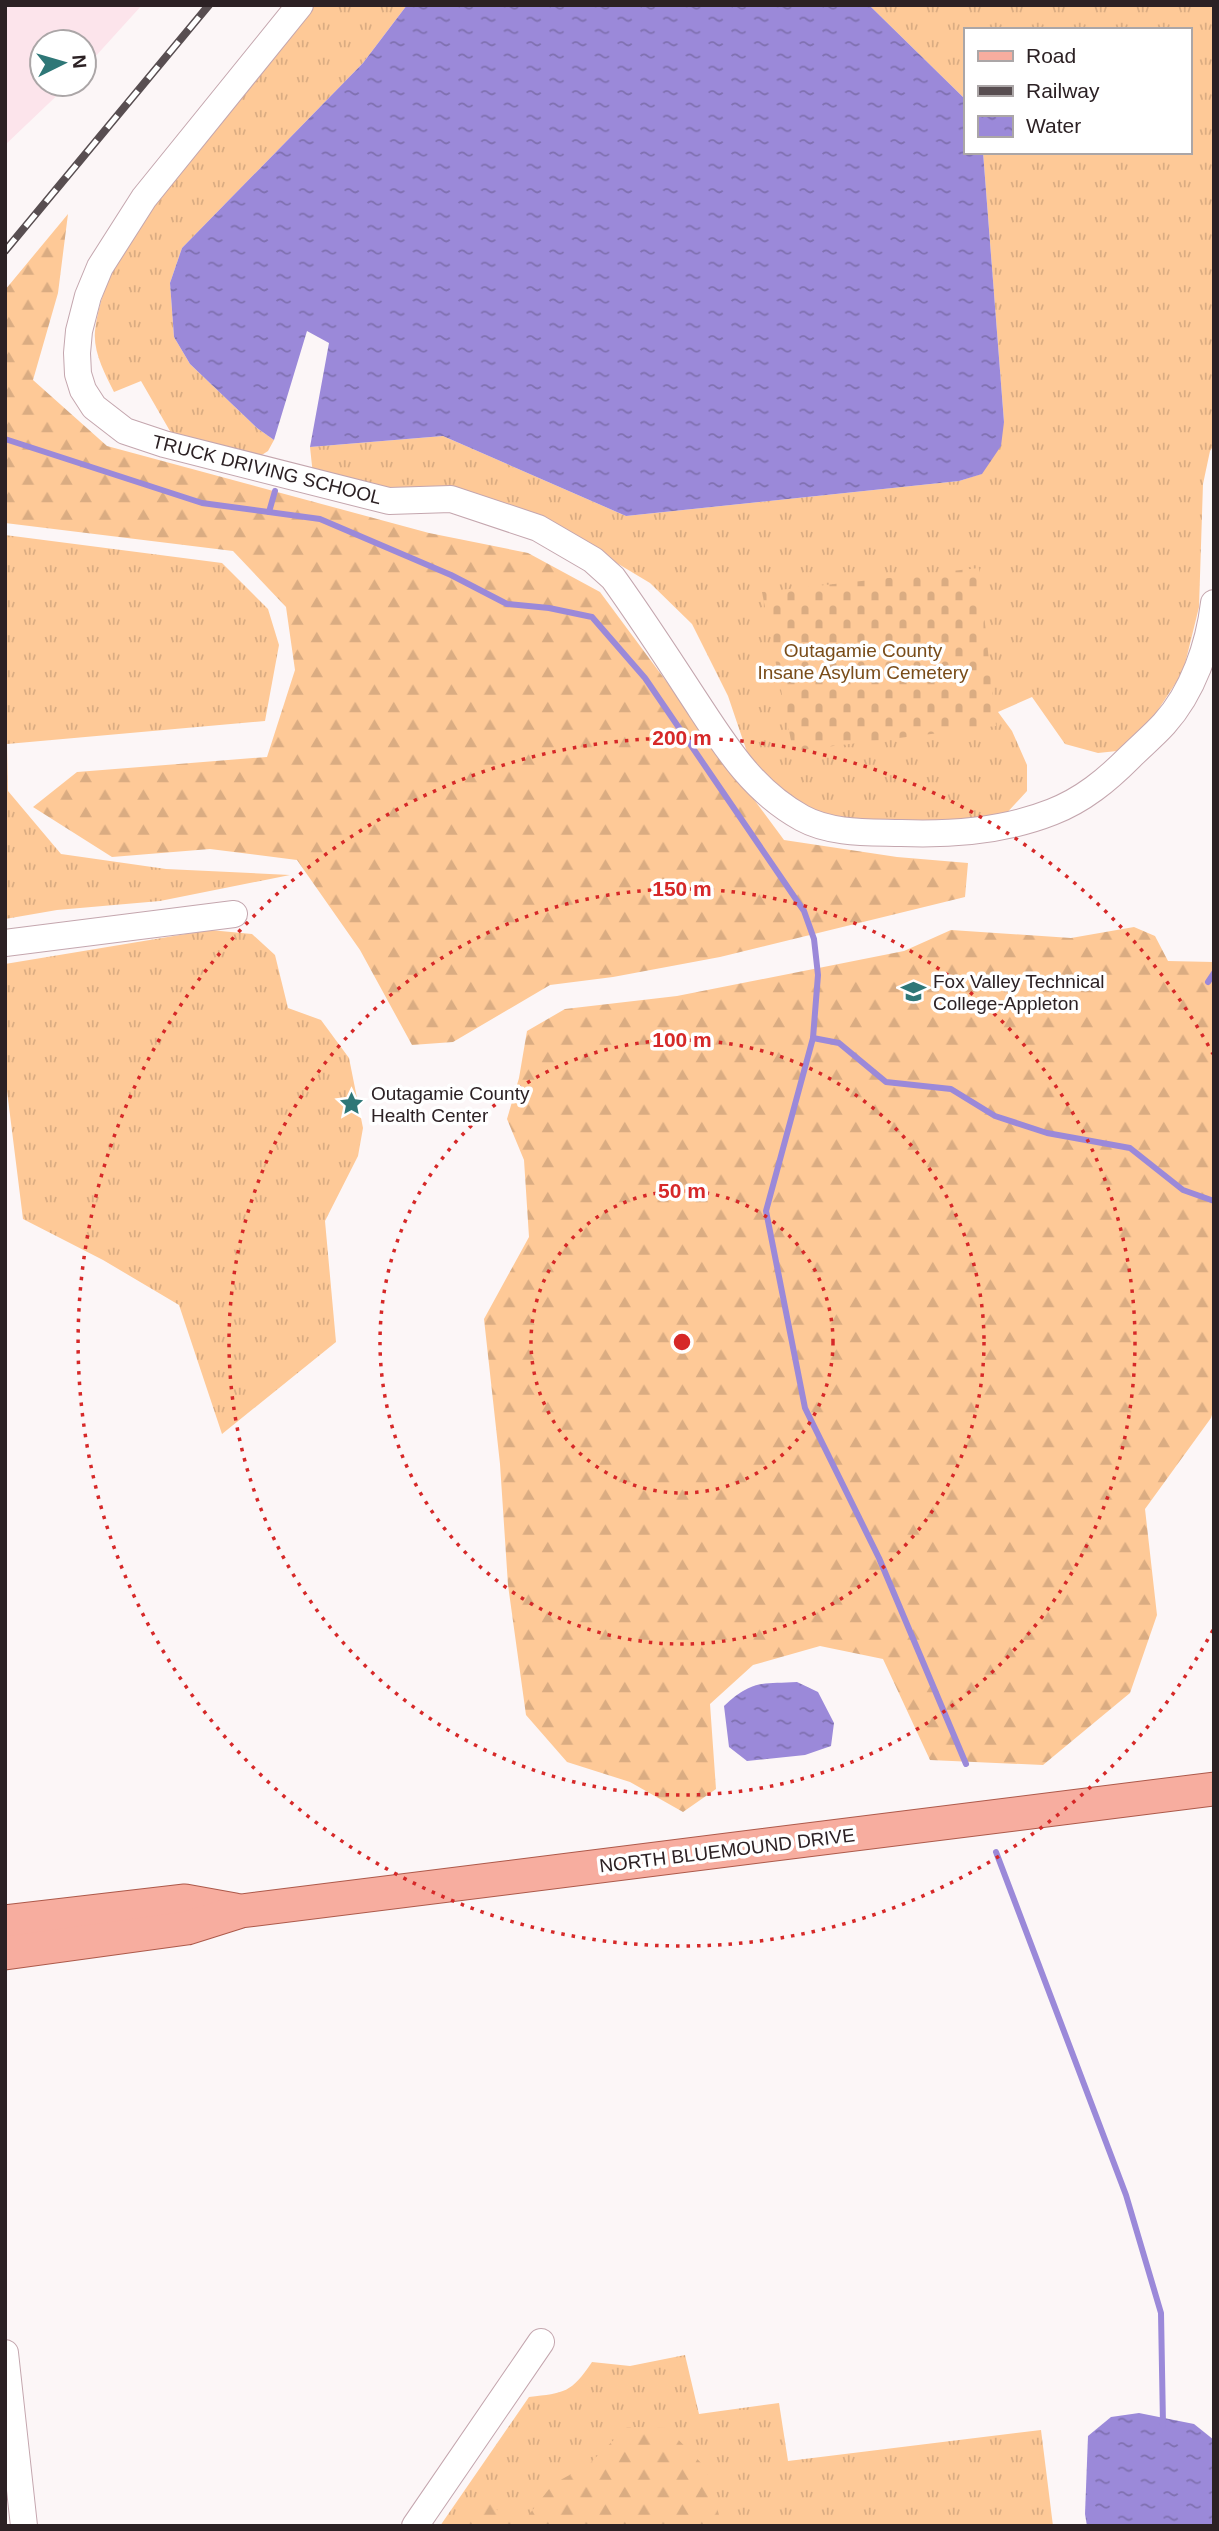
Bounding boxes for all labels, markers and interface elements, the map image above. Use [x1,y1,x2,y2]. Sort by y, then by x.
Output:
north arrow [28,28,98,98]
legend [964,28,1191,154]
text: Road [1026,44,1076,67]
text: N [68,54,90,69]
text: Railway [1026,79,1100,102]
text: Water [1026,114,1081,137]
street label: TRUCK DRIVING SCHOOL [150,431,384,508]
park label: Outagamie County Insane Asylum Cemetery [757,640,969,683]
text: 200 m [652,726,712,749]
text: 150 m [652,877,712,900]
place label: Fox Valley Technical College-Appleton [933,971,1104,1014]
school or university icon: Fox Valley Technical College-Appleton [899,978,927,1006]
text: 100 m [652,1028,712,1051]
place label: Outagamie County Health Center [371,1083,530,1126]
place icon: Outagamie County Health Center [337,1090,365,1118]
text: 50 m [658,1179,706,1202]
centre of rings [670,1330,694,1354]
street label: NORTH BLUEMOUND DRIVE [598,1824,856,1877]

